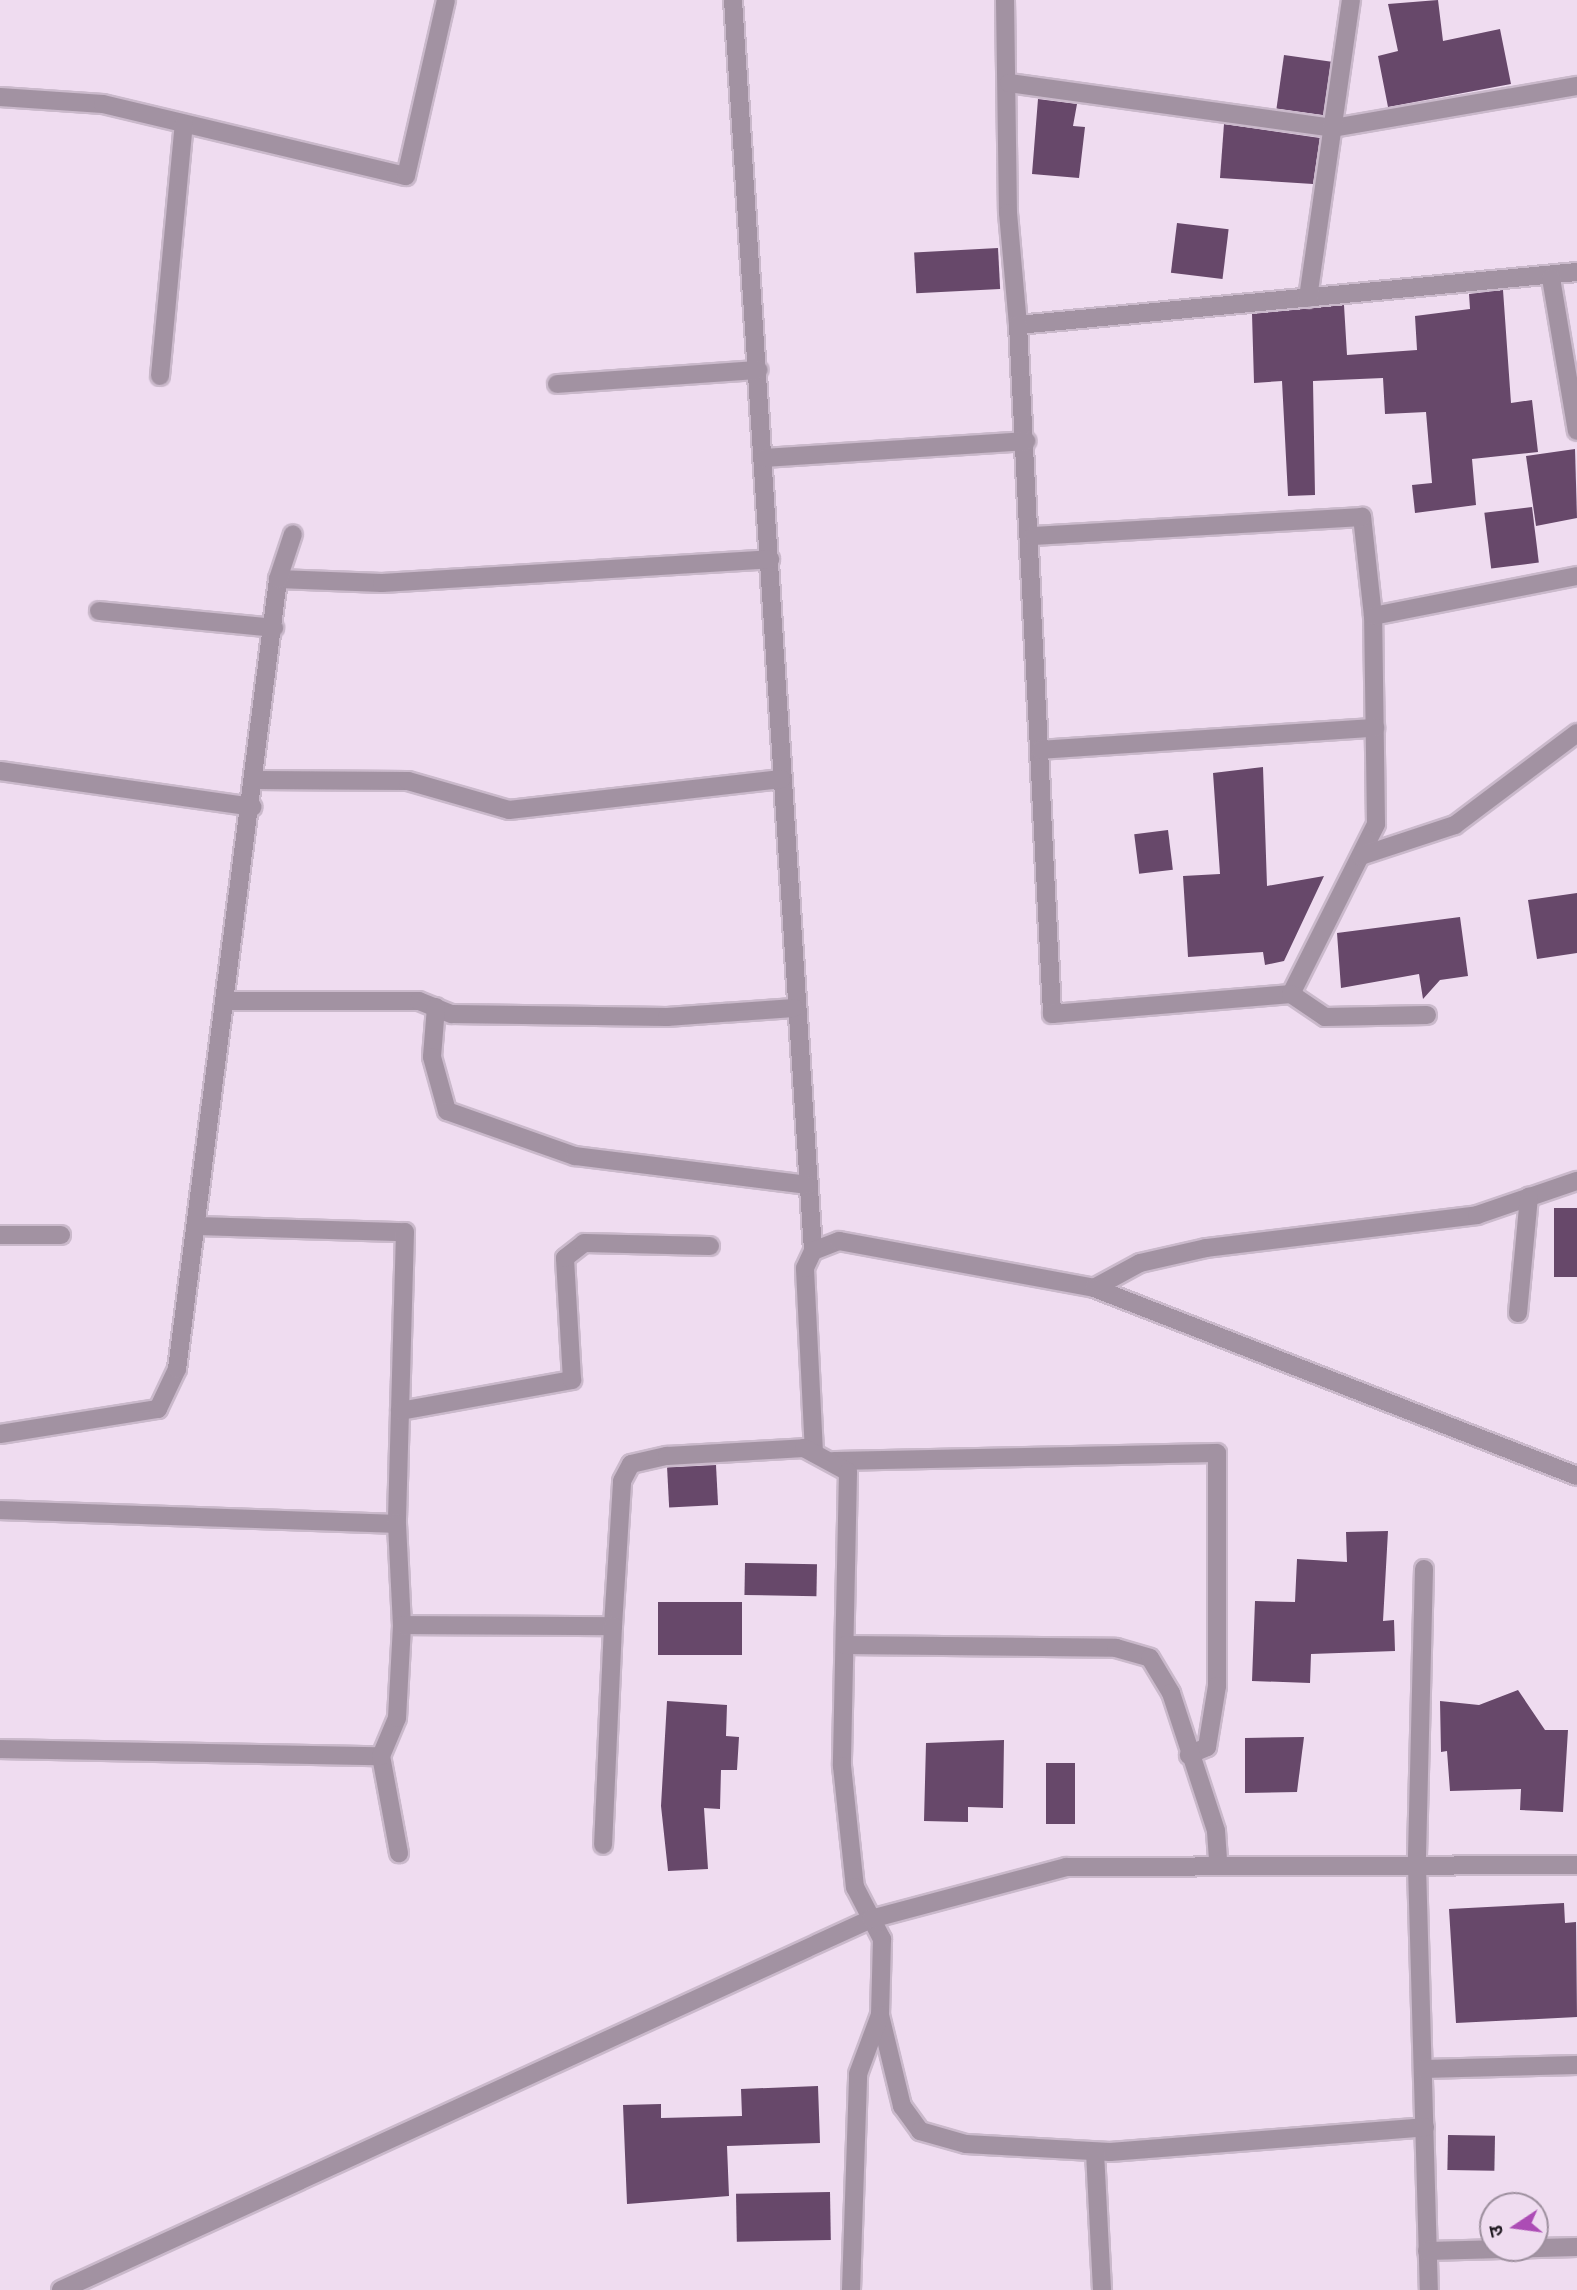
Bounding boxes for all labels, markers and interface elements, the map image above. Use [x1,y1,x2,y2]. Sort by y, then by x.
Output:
north arrow [1479,2192,1549,2262]
text: उ [1482,2223,1509,2240]

